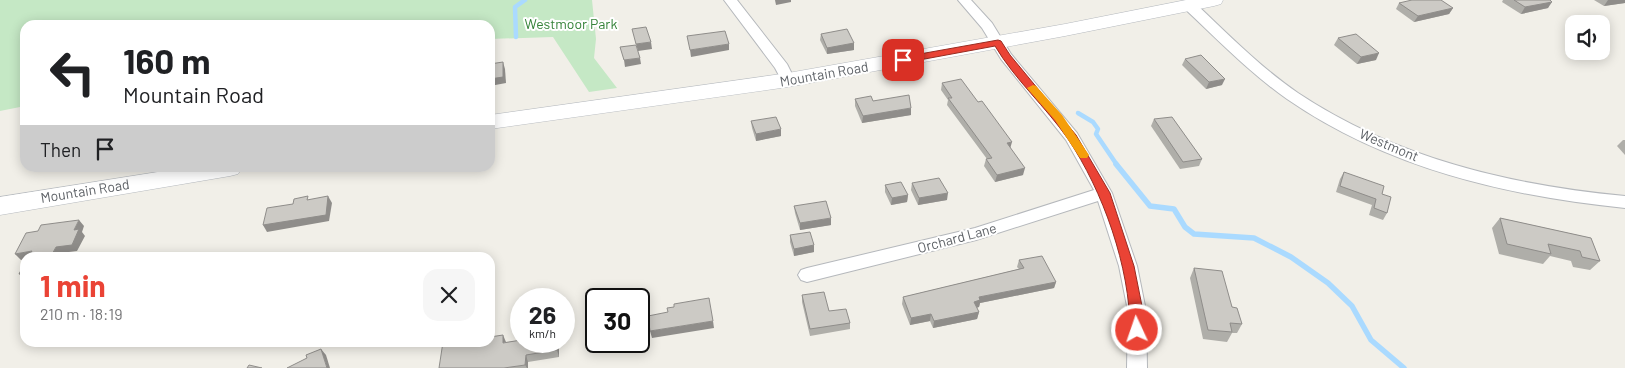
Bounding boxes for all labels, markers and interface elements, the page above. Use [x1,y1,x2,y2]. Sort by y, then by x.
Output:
park label: Westmoor Park [525,15,617,32]
map controls [1565,15,1610,60]
button: sound [1565,15,1610,60]
text: 160 m [123,39,210,81]
pin [882,39,924,81]
icon: left [40,40,105,105]
icon: arrive [889,46,917,74]
street label: Mountain Road [778,57,870,90]
text: Mountain Road [123,81,264,107]
street label: Westmont [1357,125,1421,165]
icon: arrive [91,135,119,163]
text: Then [40,138,81,161]
street label: Mountain Road [39,175,131,206]
street label: Orchard Lane [915,219,998,256]
text: 1 min [40,267,106,303]
button: close [423,269,475,321]
speed limit sign: 30 [585,288,650,353]
text: 26 [529,299,556,329]
position arrow [1110,303,1162,355]
text: 210 m · 18:19 [40,304,122,323]
text: km/h [529,326,556,340]

